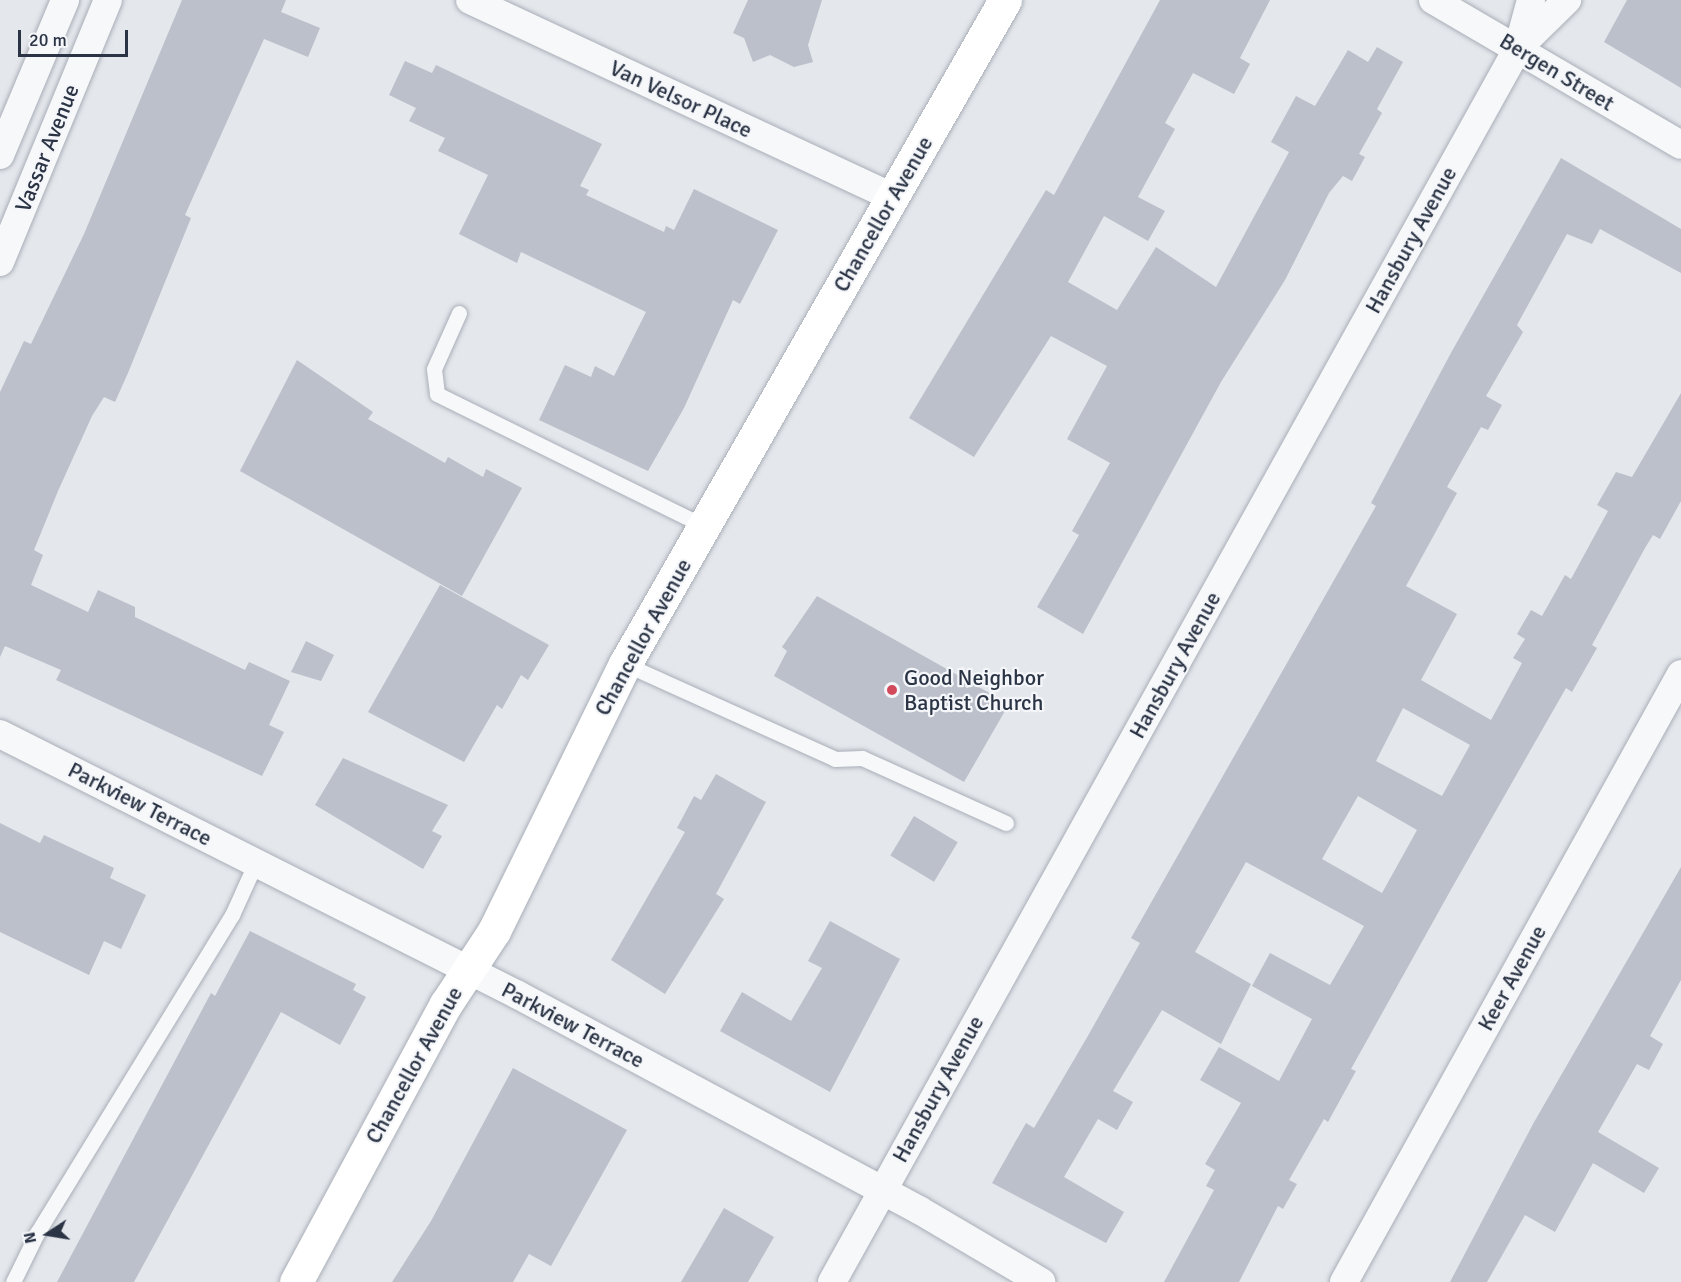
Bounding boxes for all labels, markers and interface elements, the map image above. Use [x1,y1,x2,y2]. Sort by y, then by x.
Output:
scale bar [21,18,130,56]
street label: Bergen Street [1495,27,1619,117]
text: 20 m [29,29,67,51]
street label: Van Velsor Place [606,54,756,144]
street label: Vassar Avenue [9,80,85,216]
street label: Chancellor Avenue [828,131,938,297]
street label: Hansbury Avenue [1360,162,1462,318]
street label: Chancellor Avenue [589,554,697,720]
street label: Hansbury Avenue [1124,587,1226,743]
place label: Good Neighbor Baptist Church [904,664,1044,716]
marker: Good Neighbor Baptist Church [885,683,899,697]
street label: Parkview Terrace [64,756,216,852]
street label: Keer Avenue [1472,921,1552,1035]
street label: Parkview Terrace [497,976,649,1074]
street label: Chancellor Avenue [360,982,468,1148]
street label: Hansbury Avenue [887,1011,989,1167]
north arrow [18,1204,78,1264]
text: N [19,1230,41,1245]

